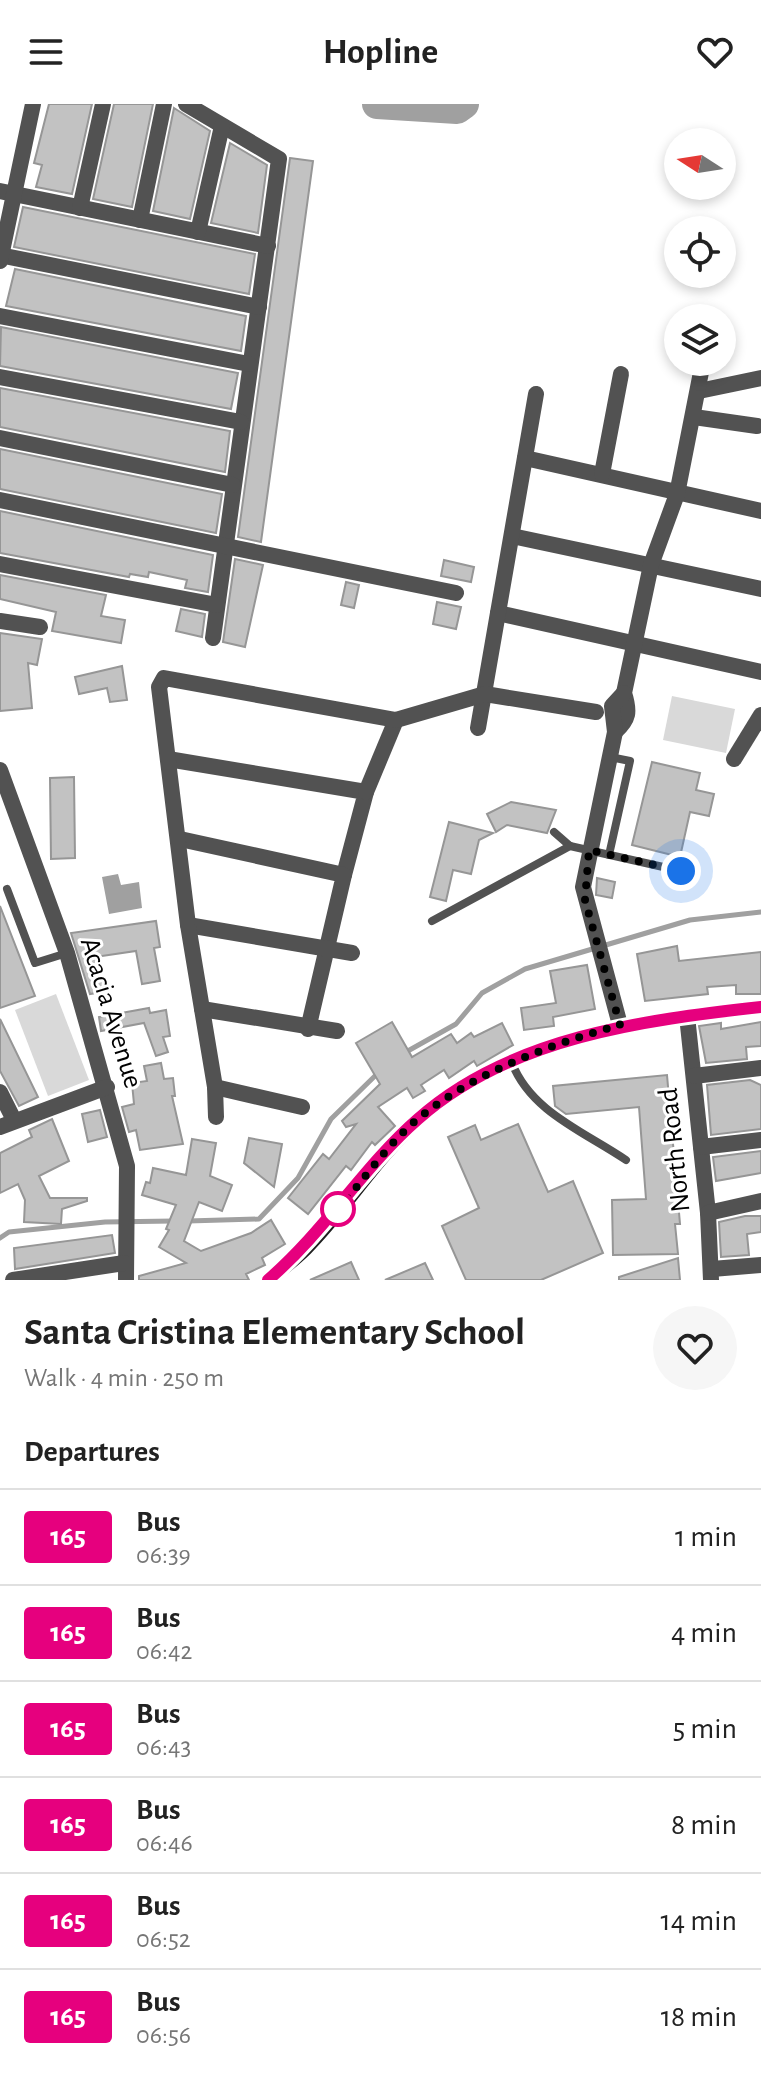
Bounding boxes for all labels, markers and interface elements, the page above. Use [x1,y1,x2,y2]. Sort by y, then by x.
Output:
icon: menu [24,30,68,74]
icon: heart [693,30,737,74]
text: Hopline [323,34,438,70]
north arrow [664,128,736,200]
map controls [664,128,736,376]
button: locate [664,216,736,288]
button: layers [664,304,736,376]
your location [661,851,701,891]
street label: Acacia Avenue [75,934,147,1092]
street label: North Road [655,1086,695,1214]
unlabelled marker [321,1192,355,1226]
button: heart [653,1306,737,1390]
text: Santa Cristina Elementary School [24,1314,525,1352]
text: Walk · 4 min · 250 m [24,1365,224,1391]
text: Departures [24,1437,160,1467]
text: Bus [136,1507,181,1537]
text: 1 min [675,1522,737,1552]
text: 165 [50,1523,86,1551]
text: 06:39 [136,1542,191,1568]
text: Bus [136,1603,181,1633]
text: 4 min [671,1618,737,1648]
text: 165 [50,1619,86,1647]
text: 06:42 [136,1638,192,1664]
text: Bus [136,1699,181,1729]
text: 5 min [673,1714,737,1744]
text: 165 [50,1715,86,1743]
text: 06:43 [136,1734,191,1760]
text: Bus [136,1795,181,1825]
text: 8 min [671,1810,737,1840]
text: 165 [50,1811,86,1839]
text: 06:46 [136,1830,193,1856]
text: Bus [136,1891,181,1921]
text: 14 min [661,1906,737,1936]
text: 165 [50,1907,86,1935]
text: 06:52 [136,1926,191,1952]
text: Bus [136,1987,181,2017]
text: 18 min [661,2002,737,2032]
text: 165 [50,2003,86,2031]
text: 06:56 [136,2022,191,2048]

